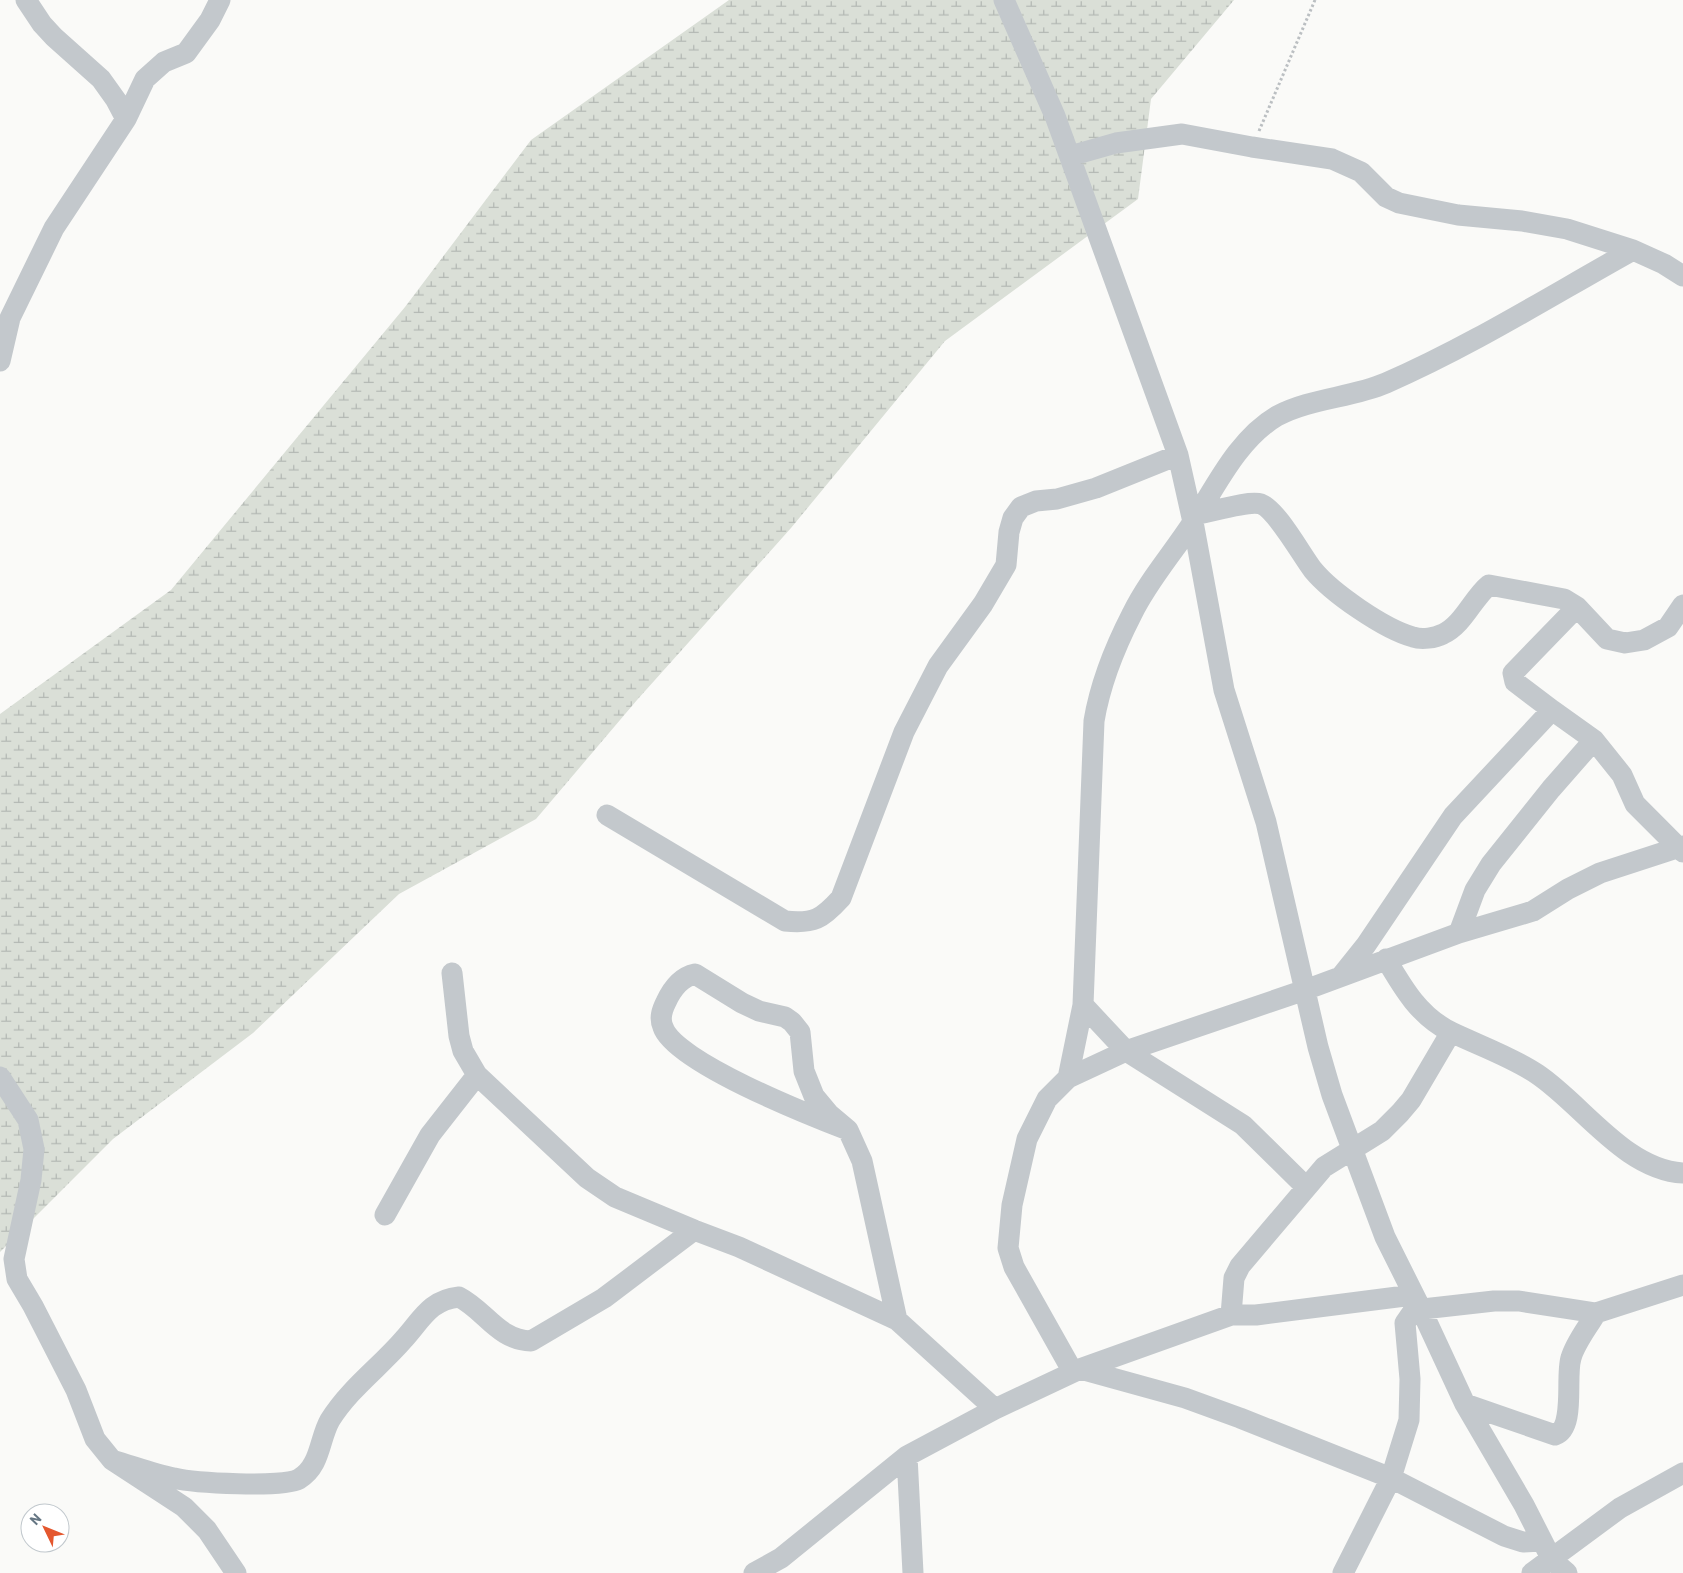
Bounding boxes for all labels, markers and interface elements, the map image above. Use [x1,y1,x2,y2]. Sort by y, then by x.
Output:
north arrow [20,1503,70,1553]
text: N [26,1510,45,1528]

